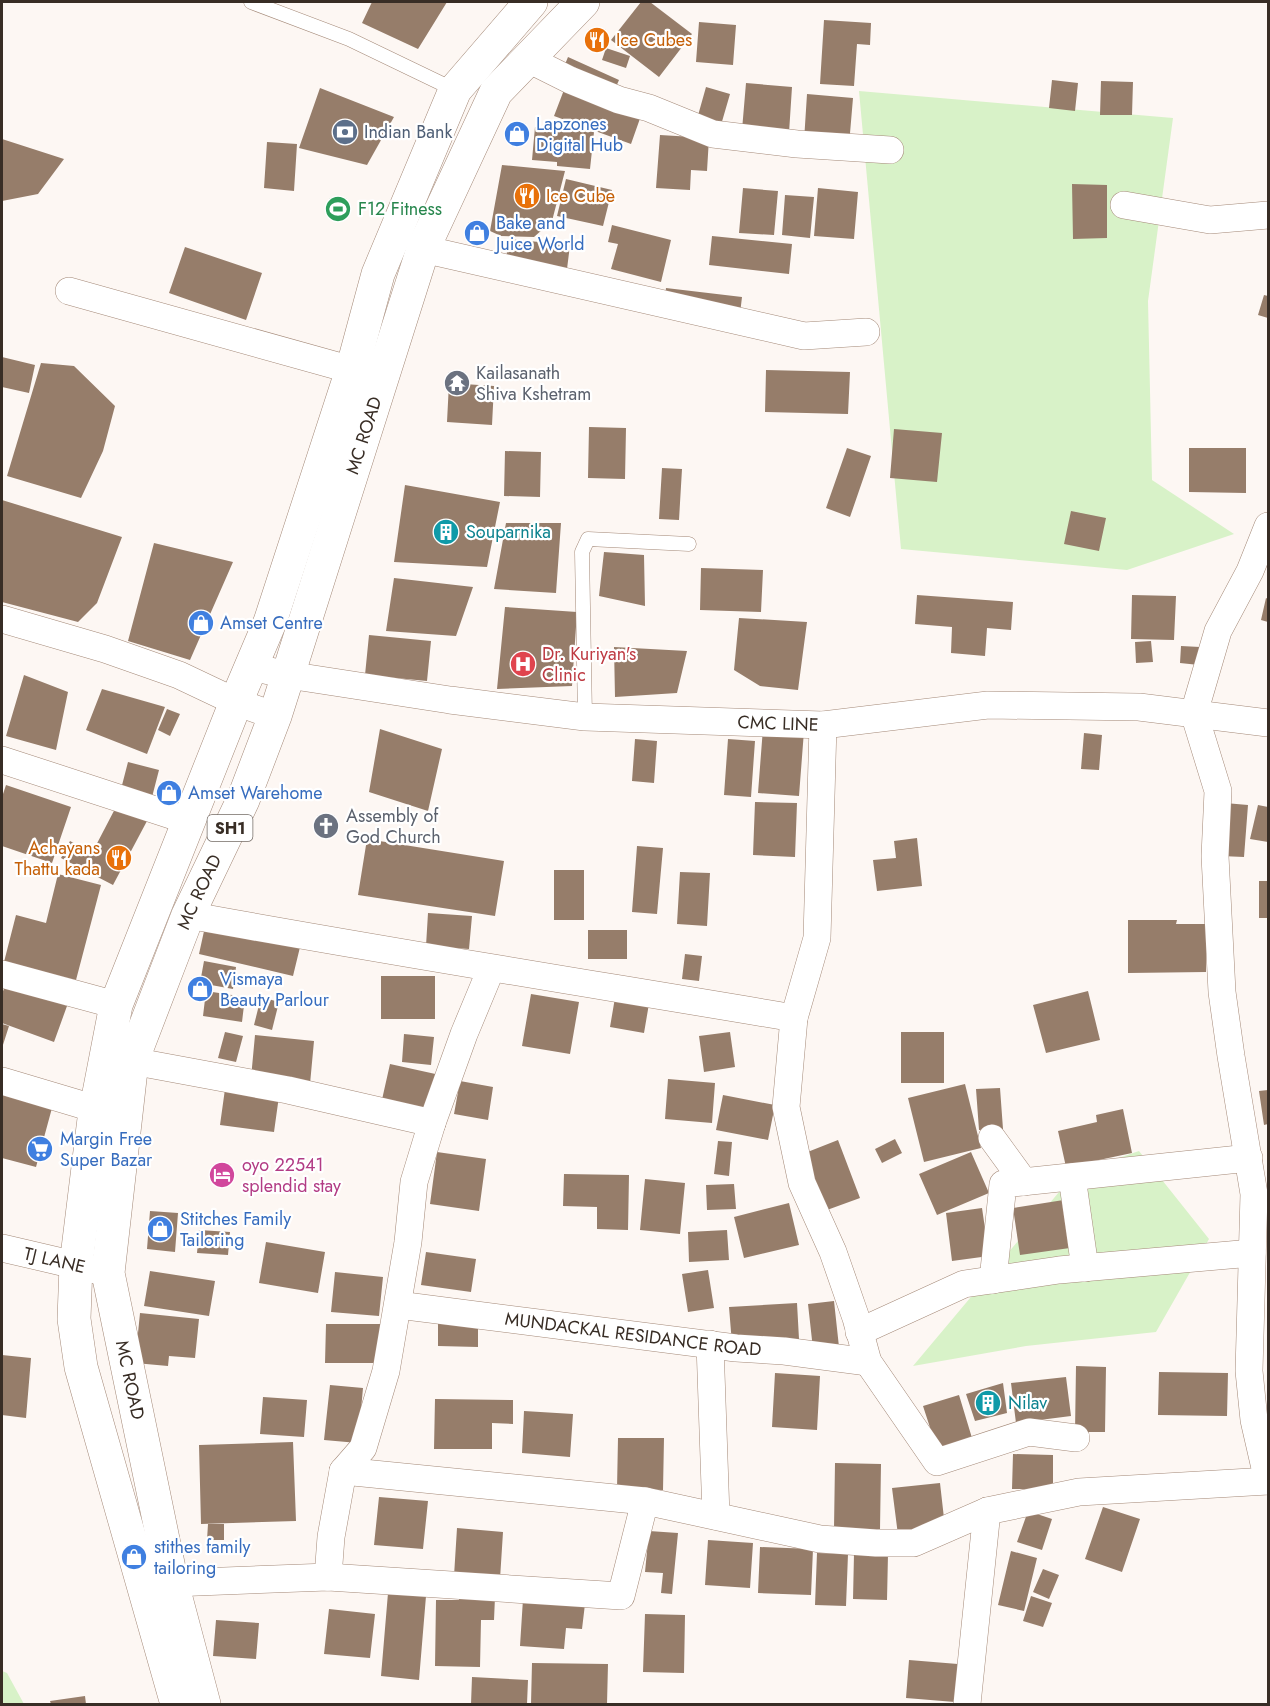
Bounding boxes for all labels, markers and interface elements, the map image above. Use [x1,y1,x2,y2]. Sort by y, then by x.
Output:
restaurant icon: Ice Cubes [582,25,612,55]
place label: Ice Cubes [616,27,692,53]
place label: Lapzones Digital Hub [536,111,623,158]
bank icon: Indian Bank [330,117,360,147]
place label: Indian Bank [364,119,452,145]
shop icon: Lapzones Digital Hub [502,119,532,149]
restaurant icon: Ice Cube [512,181,542,211]
place label: Ice Cube [546,183,615,209]
sports icon: F12 Fitness [323,194,353,224]
place label: F12 Fitness [358,196,442,222]
place label: Bake and Juice World [494,210,585,257]
shop icon: Bake and Juice World [462,218,492,248]
place label: Kailasanath Shiva Kshetram [476,360,591,407]
temple icon: Kailasanath Shiva Kshetram [442,368,472,398]
street label: MC ROAD [339,393,388,478]
building icon: Souparnika [431,517,461,547]
place label: Souparnika [466,519,551,545]
shop icon: Amset Centre [186,608,216,638]
place label: Amset Centre [220,610,323,636]
place label: Dr. Kuriyan's Clinic [542,641,636,688]
hospital icon: Dr. Kuriyan's Clinic [508,649,538,679]
street label: CMC LINE [737,709,819,738]
shop icon: Amset Warehome [154,778,184,808]
place label: Amset Warehome [188,780,323,806]
place label: Assembly of God Church [346,803,441,850]
church icon: Assembly of God Church [311,811,341,841]
road number: SH1 [208,815,252,841]
place label: Achayans Thattu kada [15,835,100,882]
restaurant icon: Achayans Thattu kada [104,843,134,873]
street label: MC ROAD [171,850,228,933]
place label: Vismaya Beauty Parlour [220,966,330,1013]
shop icon: Vismaya Beauty Parlour [185,974,215,1004]
place label: Margin Free Super Bazar [60,1126,153,1173]
supermarket icon: Margin Free Super Bazar [25,1134,55,1164]
place label: oyo 22541 splendid stay [242,1152,341,1199]
hotel icon: oyo 22541 splendid stay [207,1160,237,1190]
place label: Stitches Family Tailoring [180,1206,291,1253]
shop icon: Stitches Family Tailoring [145,1214,175,1244]
street label: TJ LANE [21,1241,88,1280]
street label: MUNDACKAL RESIDANCE ROAD [503,1306,762,1363]
street label: MC ROAD [109,1338,151,1422]
building icon: Nilav [973,1388,1003,1418]
place label: Nilav [1008,1390,1047,1416]
place label: stithes family tailoring [154,1534,251,1581]
shop icon: stithes family tailoring [119,1542,149,1572]

